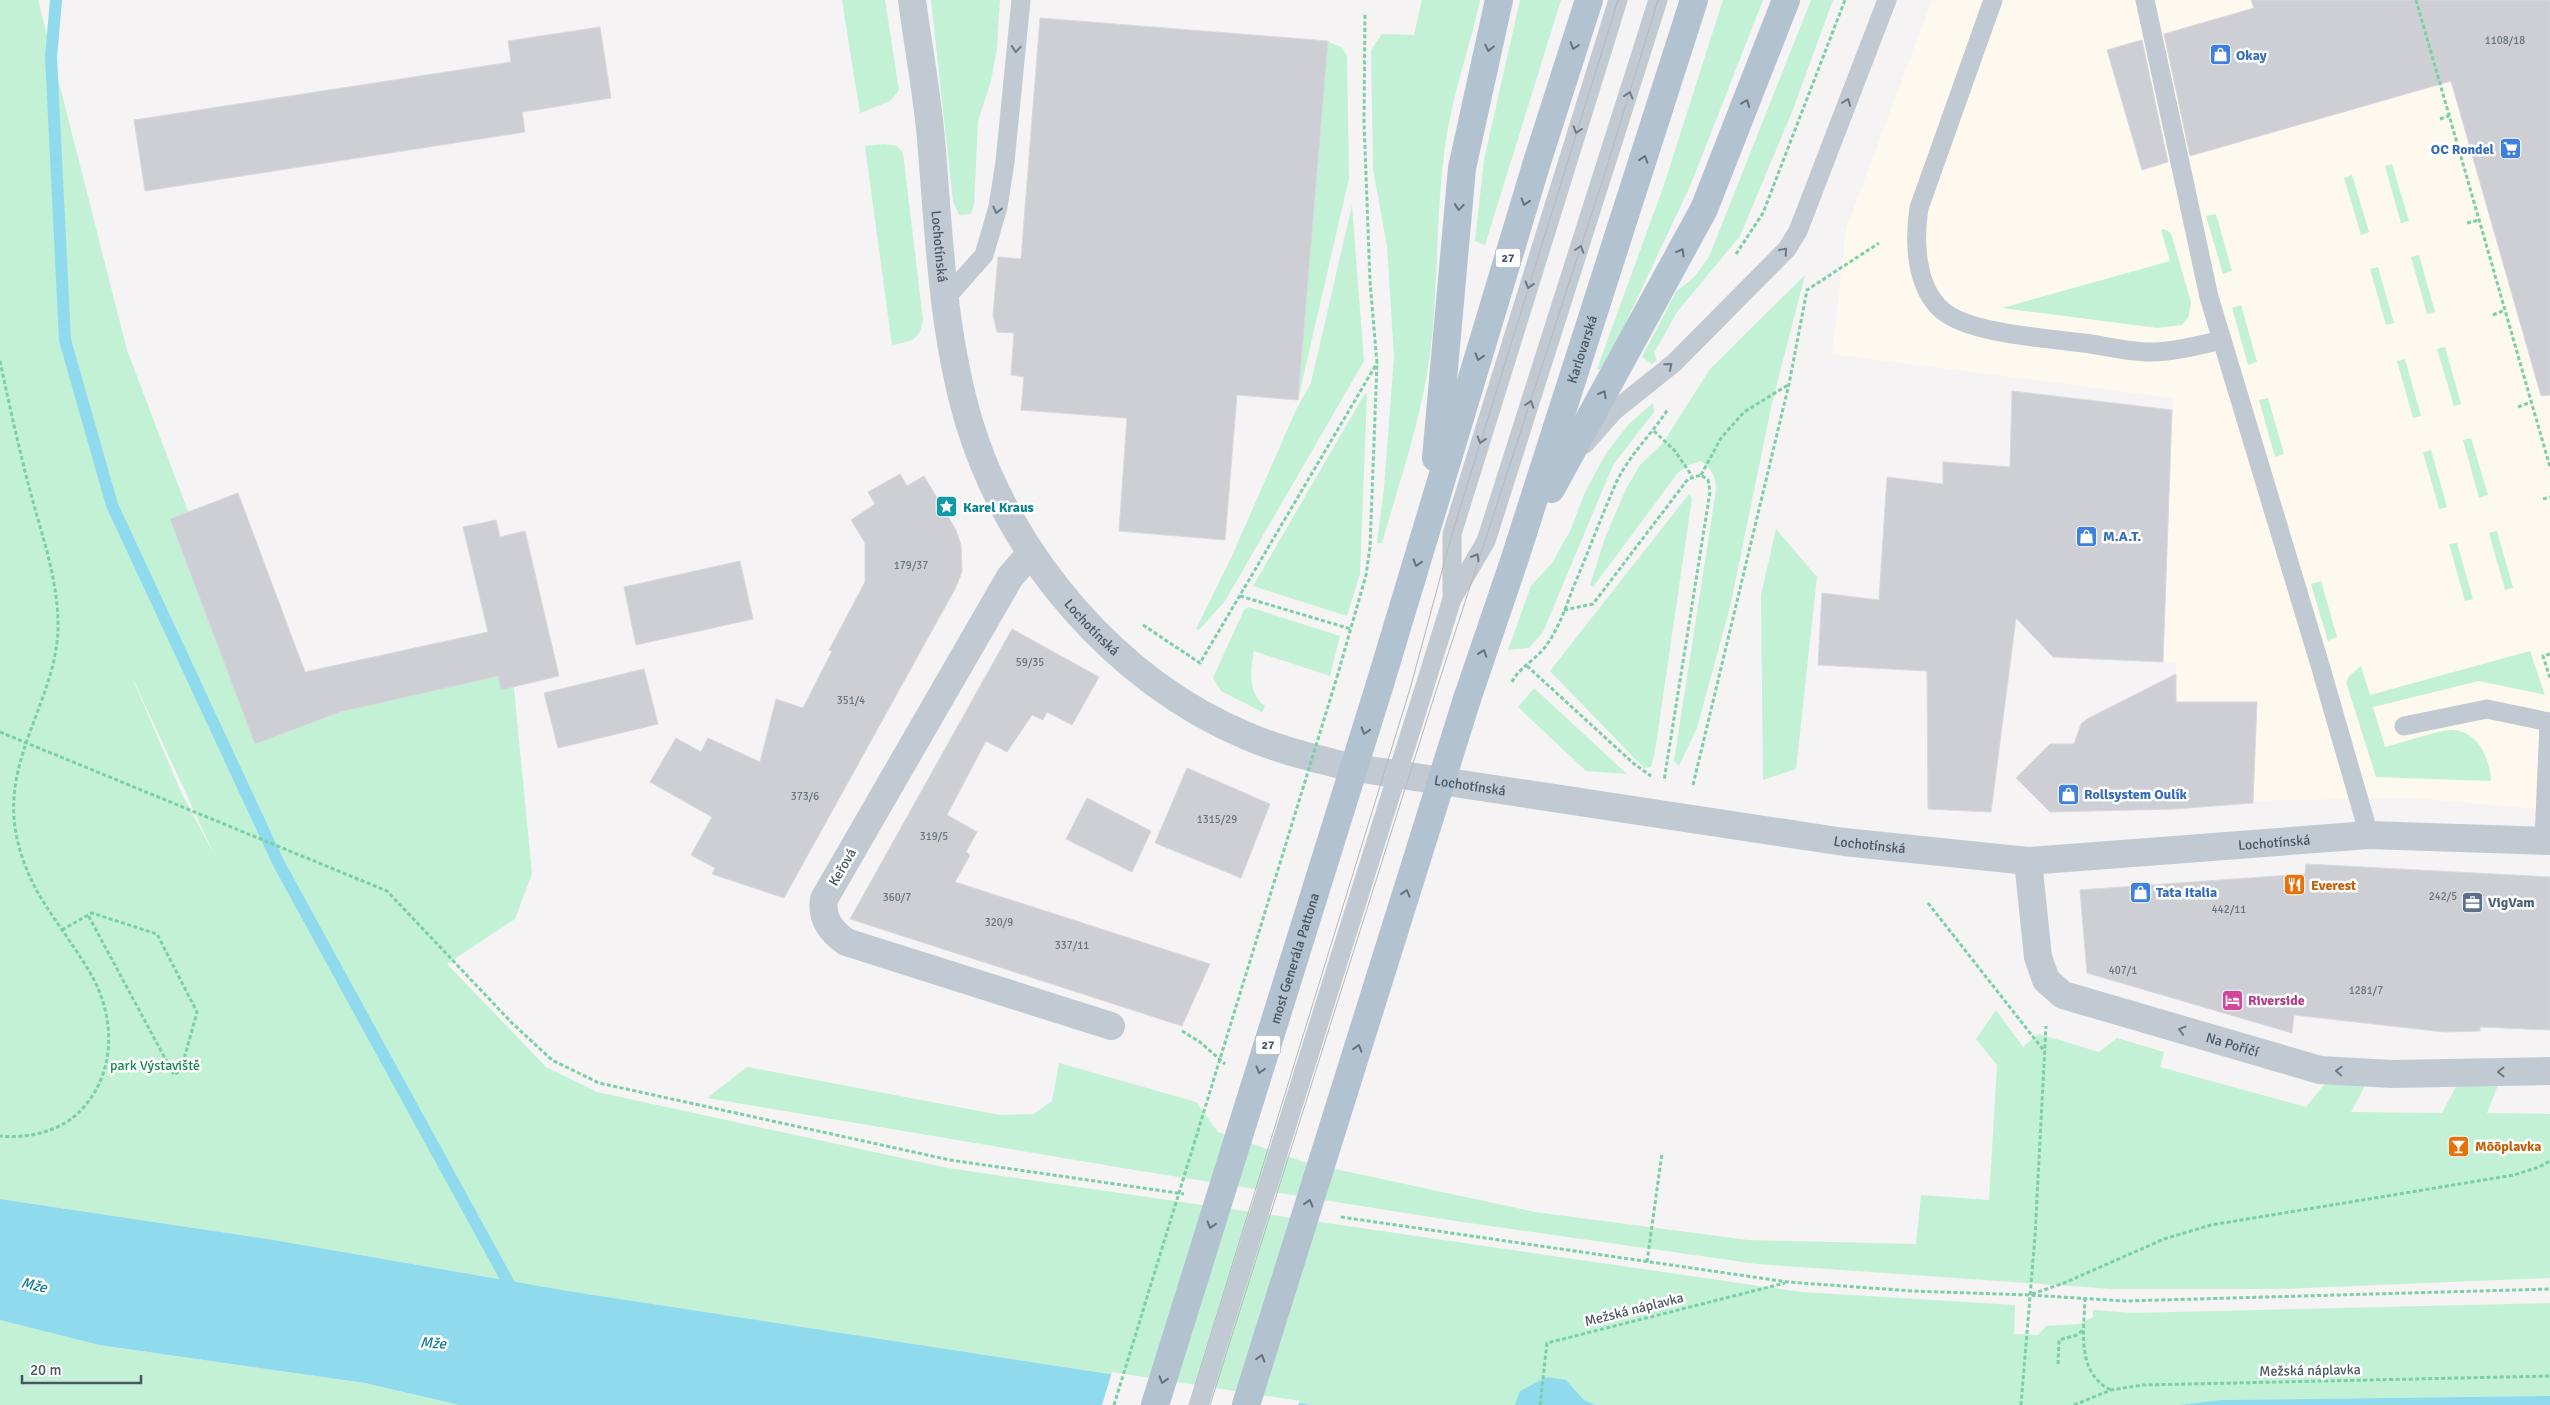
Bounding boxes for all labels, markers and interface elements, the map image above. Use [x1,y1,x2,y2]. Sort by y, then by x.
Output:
house number: 1108/18 [2485,34,2525,47]
one-way arrow [1569,42,1579,50]
one-way arrow [1484,43,1494,52]
shop icon: Okay [2208,43,2232,67]
one-way arrow [1011,45,1022,53]
place label: Okay [2236,47,2267,64]
one-way arrow [1623,91,1633,99]
one-way arrow [1841,98,1852,107]
one-way arrow [1739,99,1750,108]
one-way arrow [1573,125,1583,134]
supermarket icon: OC Rondel [2498,137,2522,161]
place label: OC Rondel [2431,141,2495,158]
one-way arrow [1638,155,1648,164]
one-way arrow [1521,197,1531,205]
one-way arrow [1453,203,1464,211]
one-way arrow [992,205,1002,213]
street label: Lochotínská [928,210,951,283]
one-way arrow [1574,246,1584,254]
one-way arrow [1778,247,1787,256]
road number: 27 [1496,248,1520,268]
one-way arrow [1674,248,1684,257]
one-way arrow [1524,280,1534,289]
street label: Karlovarská [1563,313,1601,386]
one-way arrow [1474,353,1484,361]
one-way arrow [1664,363,1673,372]
one-way arrow [1596,391,1606,400]
one-way arrow [1524,400,1534,409]
one-way arrow [1476,436,1486,444]
place icon: Karel Kraus [935,495,959,519]
place label: Karel Kraus [963,499,1034,516]
shop icon: M.A.T. [2075,524,2099,548]
place label: M.A.T. [2103,528,2141,545]
one-way arrow [1470,554,1480,563]
house number: 179/37 [894,559,928,572]
one-way arrow [1412,559,1422,567]
street label: Lochotínská [1060,596,1123,659]
one-way arrow [1477,649,1487,658]
house number: 59/35 [1016,656,1044,669]
house number: 351/4 [837,694,865,707]
one-way arrow [1361,726,1371,734]
street label: Lochotínská [1433,772,1507,800]
shop icon: Rollsystem Oulík [2056,782,2080,806]
place label: Rollsystem Oulík [2084,786,2188,803]
house number: 373/6 [791,790,819,803]
house number: 1315/29 [1197,813,1237,826]
house number: 319/5 [920,830,948,843]
street label: Lochotínská [2237,832,2311,854]
street label: Lochotínská [1832,833,1906,857]
street label: Keřová [825,845,860,889]
restaurant icon: Everest [2283,873,2307,897]
place label: Everest [2311,877,2357,894]
shop icon: Tata Italia [2128,880,2152,904]
place label: Tata Italia [2156,884,2217,901]
one-way arrow [1401,890,1411,898]
house number: 242/5 [2429,890,2457,903]
office icon: VigVam [2460,890,2484,914]
house number: 360/7 [883,891,911,904]
street label: most Generála Pattona [1267,891,1323,1026]
place label: VigVam [2488,894,2535,911]
house number: 442/11 [2212,903,2246,916]
house number: 320/9 [985,916,1013,929]
house number: 337/11 [1055,939,1089,952]
house number: 407/1 [2109,964,2137,977]
house number: 1281/7 [2349,984,2383,997]
hotel icon: Riverside [2220,988,2244,1012]
place label: Riverside [2248,992,2305,1009]
one-way arrow [2178,1026,2187,1036]
street label: Na Poříčí [2204,1029,2261,1061]
road number: 27 [1256,1036,1280,1054]
one-way arrow [1352,1045,1362,1053]
park label: park Výstaviště [110,1057,200,1074]
one-way arrow [1255,1065,1265,1073]
one-way arrow [2335,1065,2343,1076]
one-way arrow [2497,1067,2505,1077]
bar icon: Mōōplavka [2447,1134,2471,1158]
place label: Mōōplavka [2475,1138,2541,1155]
one-way arrow [1304,1200,1314,1208]
one-way arrow [1207,1220,1217,1228]
water label: Mže [19,1273,50,1297]
street label: Mežská náplavka [1583,1289,1685,1330]
water label: Mže [419,1333,448,1353]
scale bar [22,1352,141,1384]
one-way arrow [1255,1355,1265,1363]
text: 20 m [30,1361,61,1379]
street label: Mežská náplavka [2259,1361,2361,1380]
one-way arrow [1159,1375,1169,1384]

